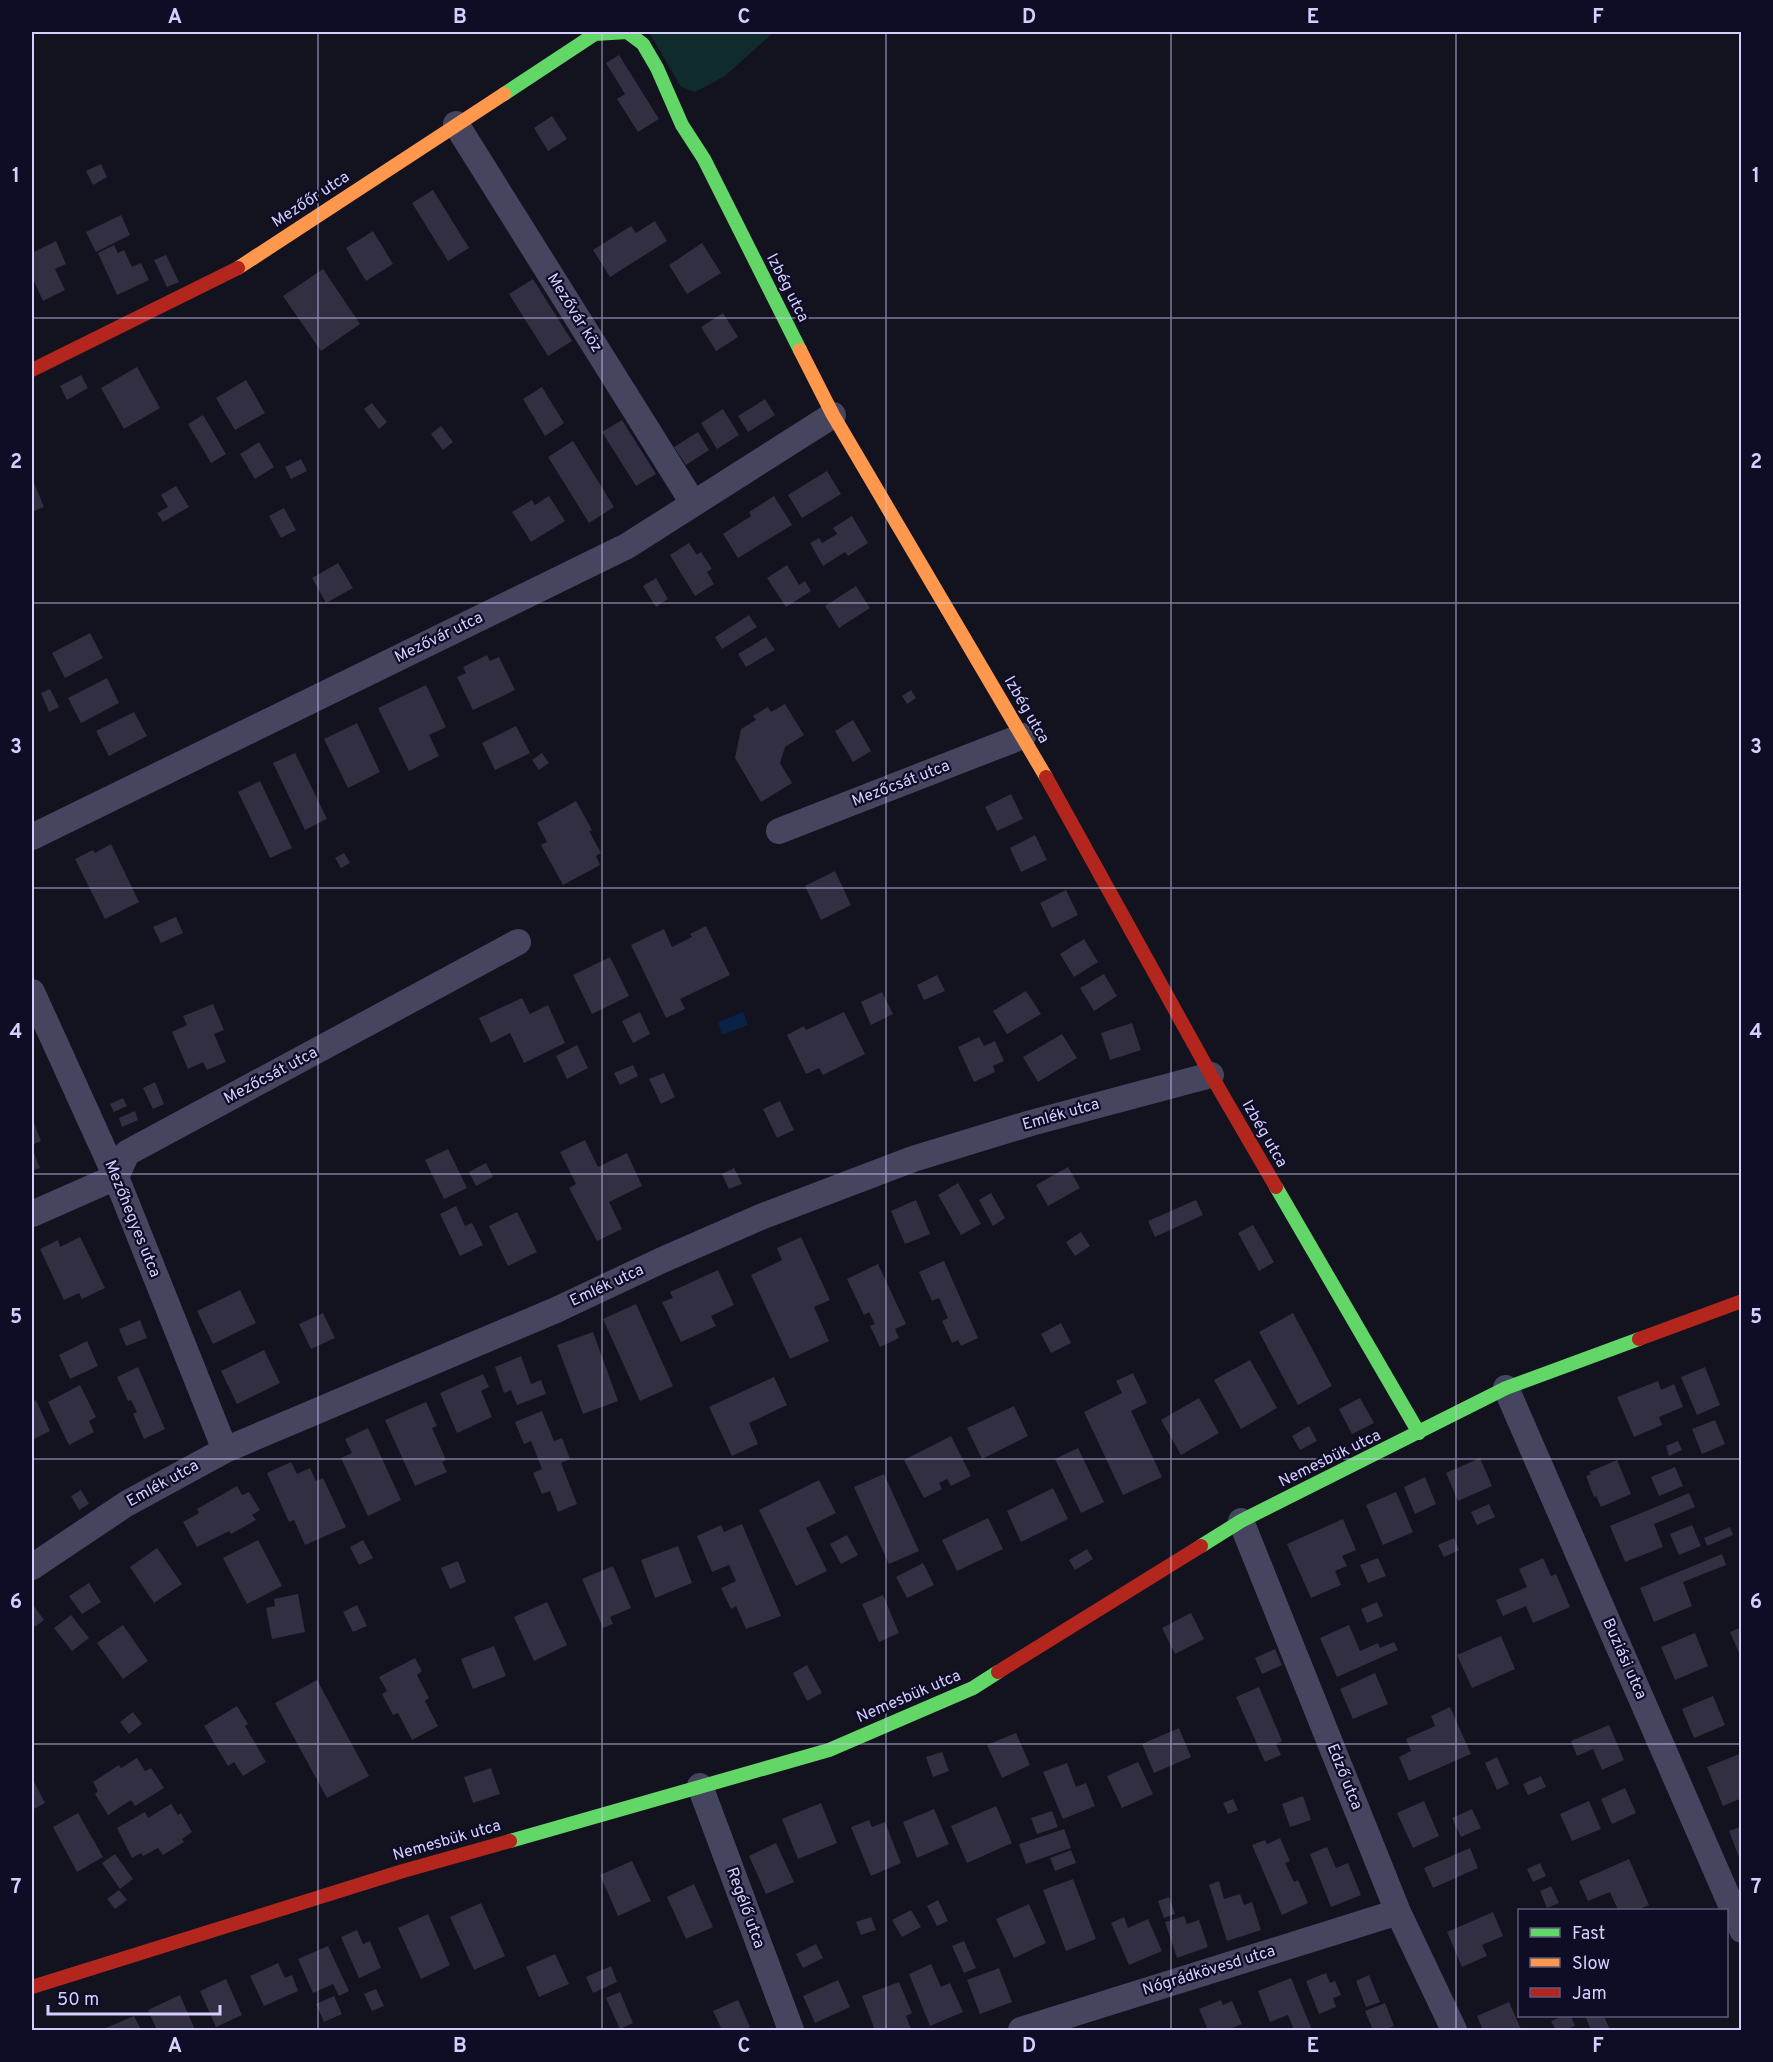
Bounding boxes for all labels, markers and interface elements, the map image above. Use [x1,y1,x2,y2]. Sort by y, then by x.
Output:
text: A [168,5,182,31]
text: B [453,5,467,31]
text: C [738,5,750,31]
text: D [1022,5,1036,31]
text: E [1307,5,1319,31]
text: F [1592,5,1604,31]
text: 1 [12,164,20,190]
text: 1 [1752,164,1760,190]
street label: Mezőőr utca [268,168,354,232]
street label: Izbég utca [761,250,813,326]
street label: Mezővár köz [542,270,606,356]
text: 2 [10,450,22,476]
text: 2 [1750,450,1762,476]
street label: Mezővár utca [392,608,486,668]
street label: Izbég utca [999,673,1053,747]
text: 3 [10,735,22,761]
text: 3 [1750,735,1762,761]
street label: Mezőcsát utca [849,756,953,812]
text: 4 [10,1020,22,1046]
text: 4 [1750,1020,1762,1046]
street label: Mezőcsát utca [221,1043,321,1109]
street label: Emlék utca [1020,1094,1102,1136]
street label: Izbég utca [1237,1097,1291,1171]
street label: Mezőhegyes utca [99,1157,165,1281]
street label: Emlék utca [567,1260,647,1312]
text: 5 [10,1305,22,1331]
text: 5 [1750,1305,1762,1331]
street label: Nemesbük utca [1276,1426,1384,1492]
street label: Emlék utca [123,1456,203,1512]
text: 6 [10,1590,22,1616]
text: 6 [1750,1590,1762,1616]
street label: Buziási utca [1597,1615,1651,1703]
street label: Nemesbük utca [854,1666,964,1728]
street label: Edző utca [1322,1741,1366,1813]
street label: Nemesbük utca [391,1816,503,1866]
street label: Regélő utca [721,1865,769,1951]
text: 7 [11,1875,21,1901]
text: 7 [1751,1875,1761,1901]
legend [1518,1909,1728,2017]
text: Fast [1572,1923,1605,1946]
street label: Nógrádkövesd utca [1140,1941,1278,2001]
text: Slow [1572,1953,1610,1976]
scale bar [48,1978,220,2016]
text: Jam [1572,1983,1607,2006]
text: 50 m [57,1989,99,2012]
text: A [168,2034,182,2060]
text: B [453,2034,467,2060]
text: C [738,2034,750,2060]
text: D [1022,2034,1036,2060]
text: E [1307,2034,1319,2060]
text: F [1592,2034,1604,2060]

